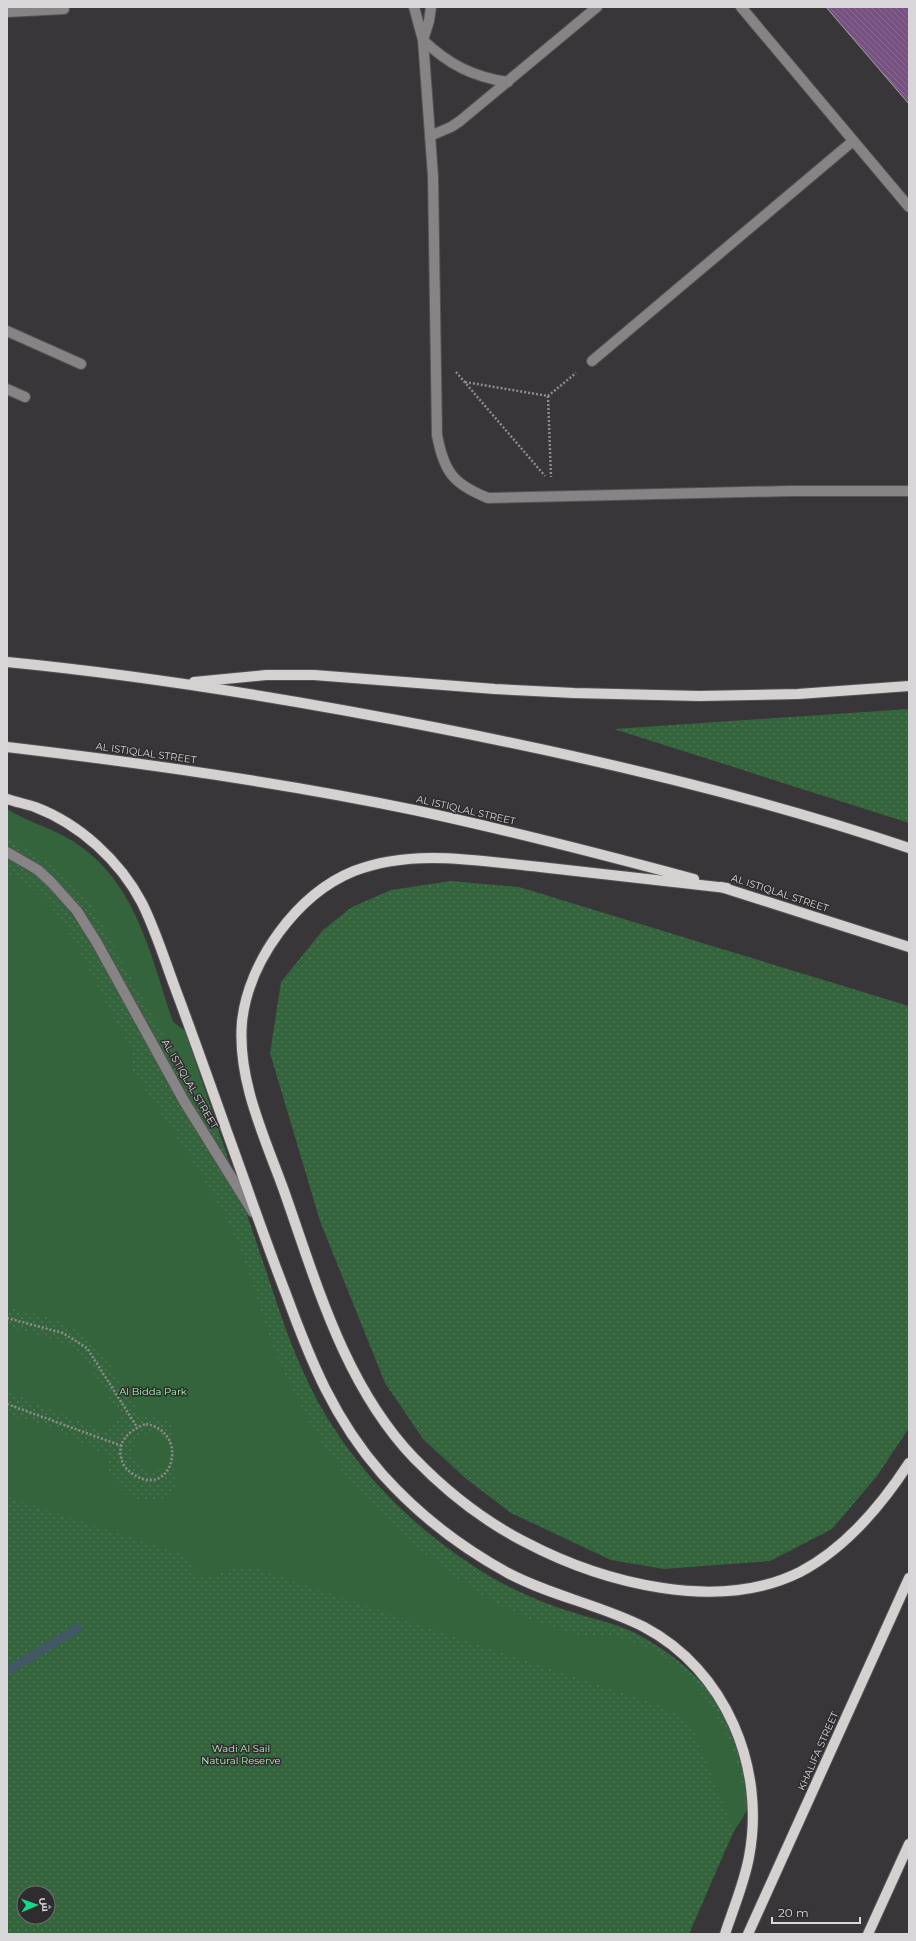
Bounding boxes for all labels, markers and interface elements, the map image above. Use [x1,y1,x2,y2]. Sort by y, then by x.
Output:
street label: AL ISTIQLAL STREET [95,739,197,767]
street label: AL ISTIQLAL STREET [415,792,517,828]
street label: AL ISTIQLAL STREET [730,871,831,915]
street label: AL ISTIQLAL STREET [159,1037,221,1131]
park label: Al Bidda Park [119,1385,187,1398]
street label: KHALIFA STREET [795,1709,841,1793]
park label: Wadi Al Sail Natural Reserve [201,1742,281,1767]
north arrow [16,1885,56,1925]
text: ش [39,1897,53,1912]
scale bar [772,1899,860,1925]
text: 20 m [778,1905,809,1920]

